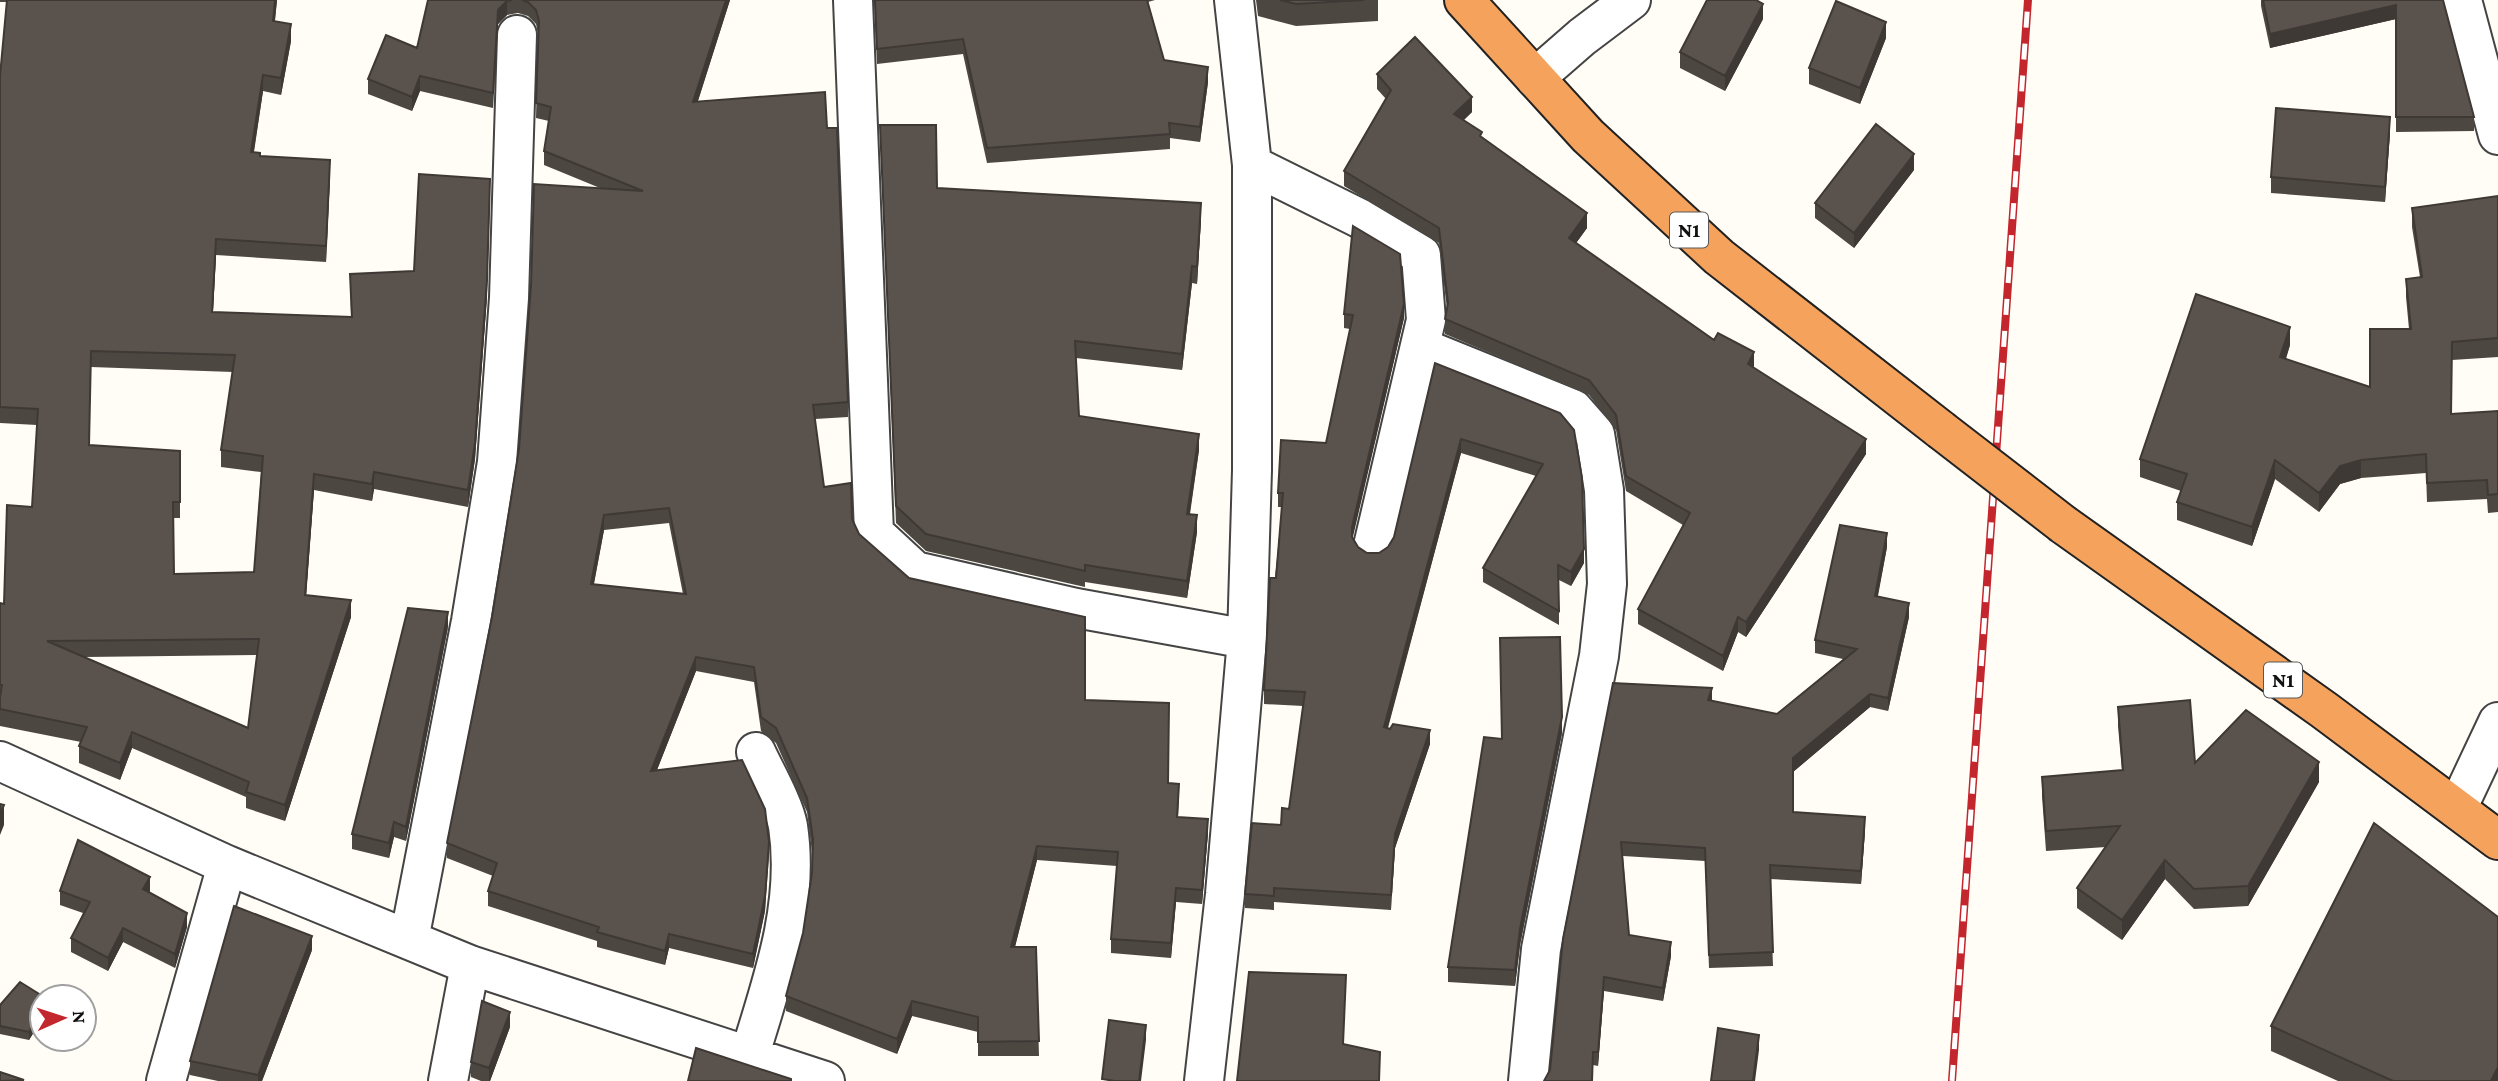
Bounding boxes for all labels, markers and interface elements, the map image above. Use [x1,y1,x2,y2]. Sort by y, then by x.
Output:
road number: N1 [1670,212,1708,247]
road number: N1 [2264,662,2302,698]
north arrow [28,983,98,1053]
text: N [69,1010,90,1024]

